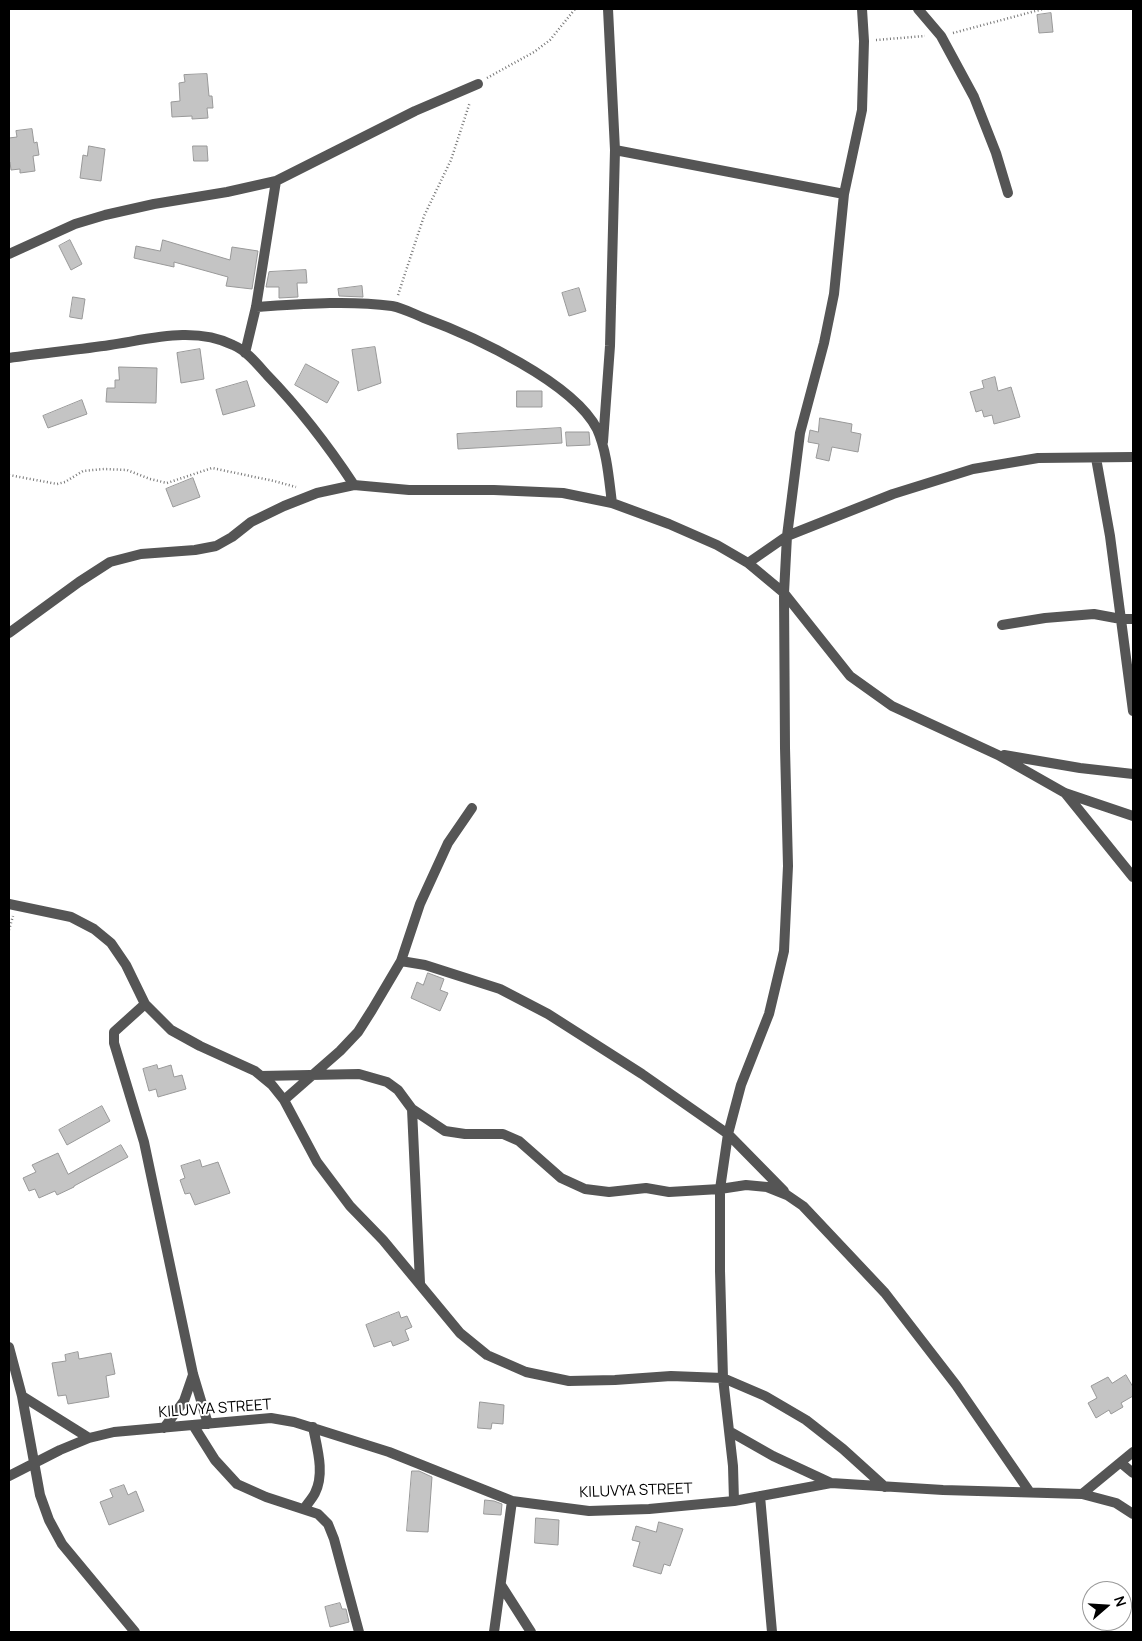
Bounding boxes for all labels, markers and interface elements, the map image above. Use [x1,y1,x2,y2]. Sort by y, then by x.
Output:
street label: KILUVYA STREET [158,1396,272,1422]
street label: KILUVYA STREET [579,1480,693,1502]
north arrow [1082,1581,1132,1631]
text: N [1110,1593,1131,1609]

